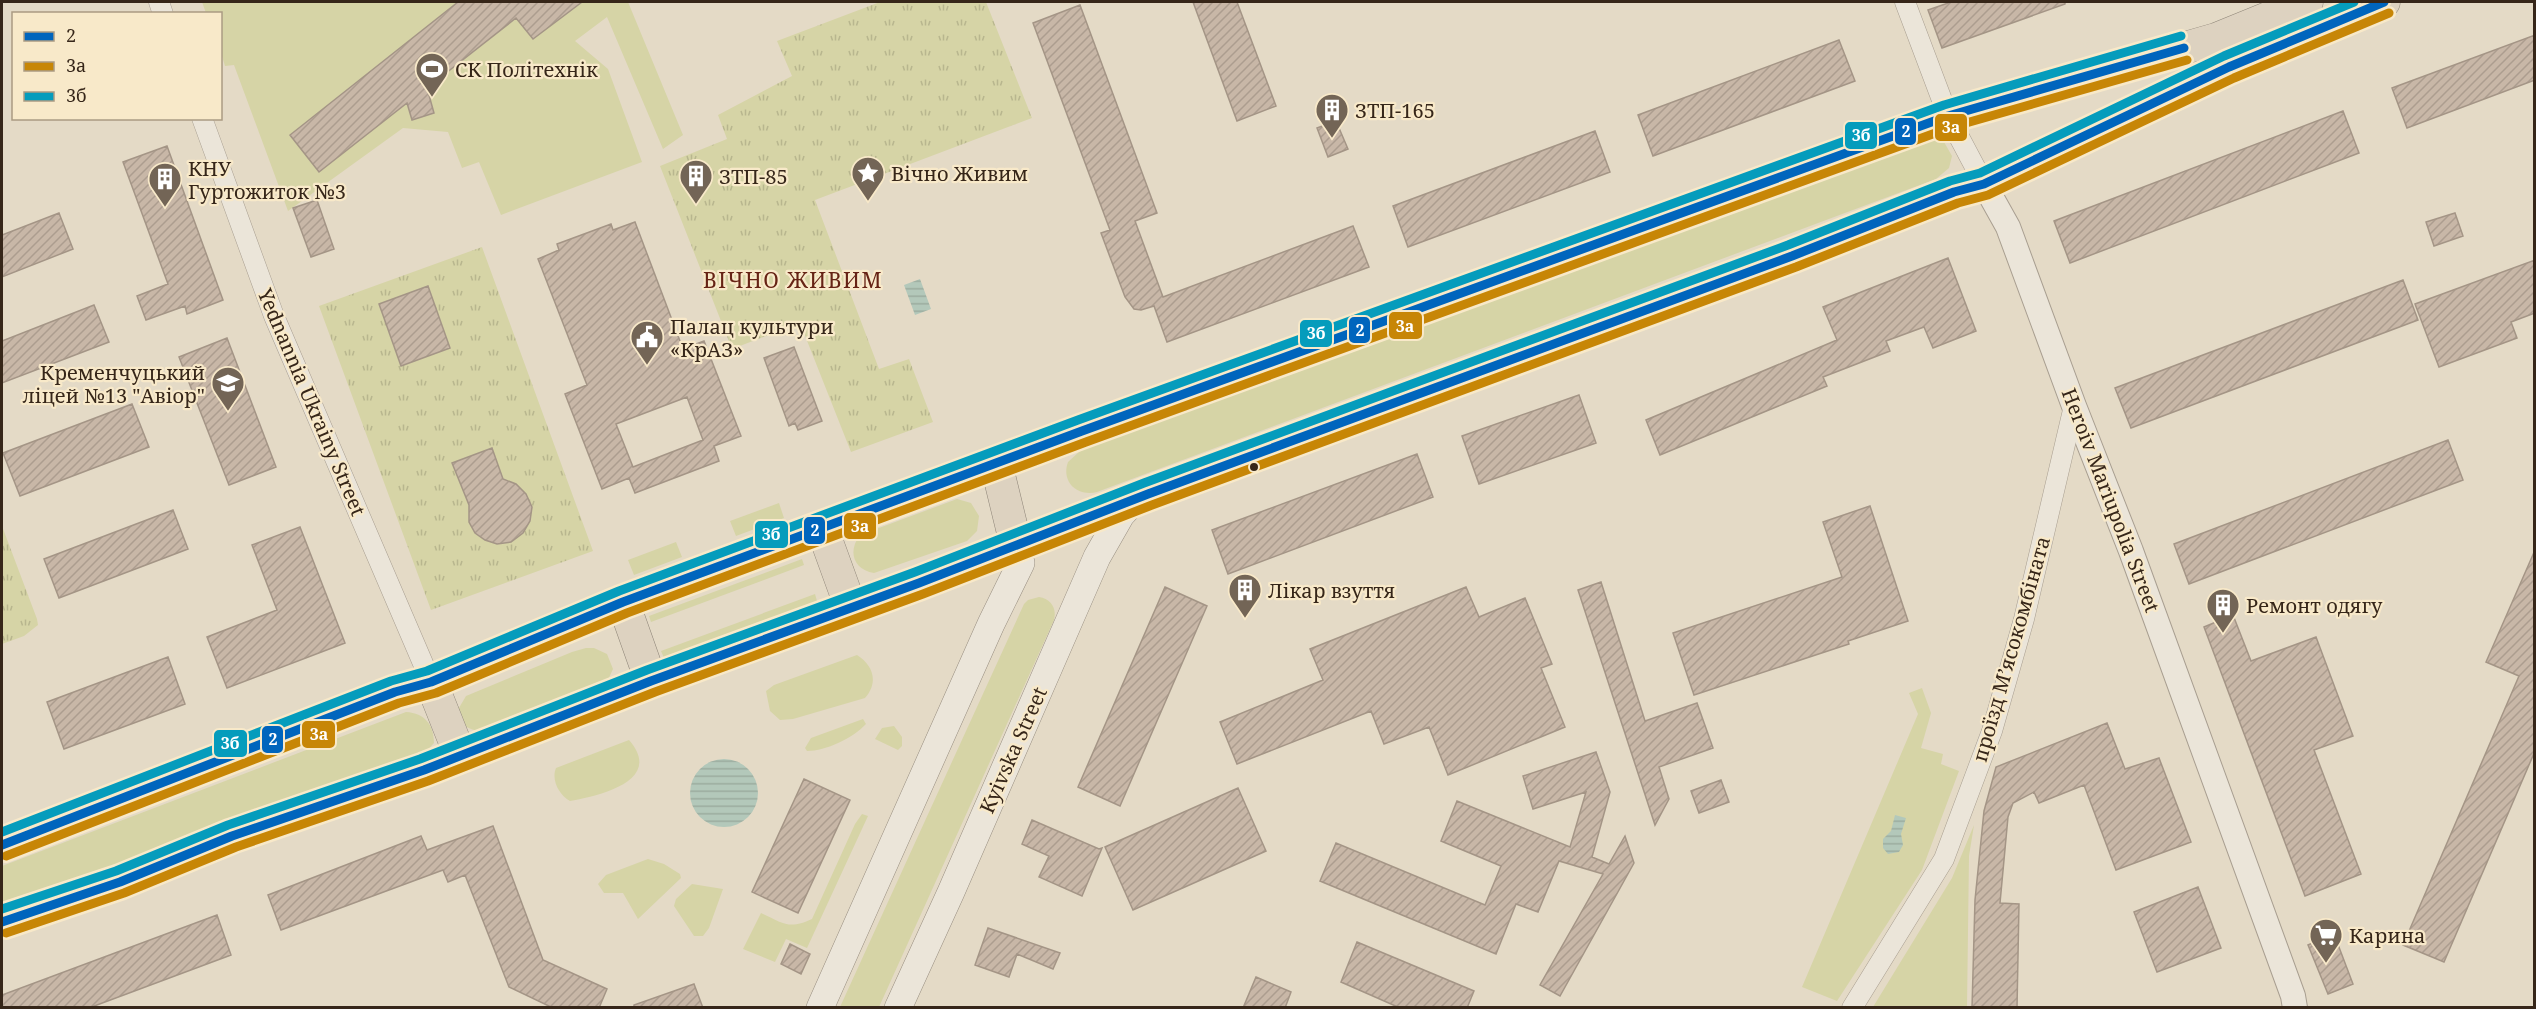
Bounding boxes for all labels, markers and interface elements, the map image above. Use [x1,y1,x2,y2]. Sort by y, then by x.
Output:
legend [12,12,222,120]
text: 2 [66,23,76,47]
sports icon: СК Політехнік [414,51,450,98]
text: 3а [66,53,86,77]
place label: СК Політехнік [455,56,598,83]
text: 3б [66,83,87,107]
building icon: ЗТП-165 [1314,92,1350,139]
place label: ЗТП-165 [1355,97,1435,124]
line badge: 3а [1934,113,1968,142]
text: 3а [1942,116,1960,138]
line badge: 2 [1894,117,1917,146]
text: 2 [1901,120,1911,142]
line badge: 3б [1844,121,1878,150]
text: 3б [1852,124,1871,146]
place label: КНУ Гуртожиток №3 [188,155,346,205]
place icon: Вічно Живим [850,155,886,202]
building icon: ЗТП-85 [678,158,714,205]
place label: Вічно Живим [891,160,1028,187]
building icon: КНУ Гуртожиток №3 [147,161,183,208]
place label: ЗТП-85 [719,163,788,190]
district label: ВІЧНО ЖИВИМ [703,266,883,294]
street label: Yednannia Ukrainy Street [251,283,372,520]
line badge: 3а [1388,311,1423,340]
place label: Палац культури «КрАЗ» [670,313,834,363]
text: 3а [1396,315,1414,337]
line badge: 2 [1348,316,1371,344]
public building icon: Палац культури «КрАЗ» [629,319,665,366]
line badge: 3б [1299,319,1333,348]
text: 2 [1355,319,1365,341]
text: 3б [1307,322,1326,344]
place label: Кременчуцький ліцей №13 "Авіор" [23,359,205,409]
school or university icon: Кременчуцький ліцей №13 "Авіор" [210,365,246,412]
street label: Heroiv Mariupolia Street [2056,384,2166,616]
unlabelled marker [1248,461,1260,473]
line badge: 3а [843,512,877,540]
text: 3а [851,515,869,537]
line badge: 2 [803,516,826,545]
text: 2 [810,519,820,541]
line badge: 3б [754,520,789,549]
text: 3б [762,523,781,545]
street label: проїзд Мʼясокомбіната [1966,533,2056,765]
building icon: Лікар взуття [1227,572,1263,619]
place label: Лікар взуття [1268,577,1395,604]
building icon: Ремонт одягу [2205,587,2241,634]
place label: Ремонт одягу [2246,592,2383,619]
street label: Kyivska Street [973,683,1053,817]
line badge: 3а [301,720,336,749]
text: 3а [310,723,328,745]
line badge: 2 [261,725,284,754]
text: 2 [268,728,278,750]
line badge: 3б [213,729,248,758]
text: 3б [221,732,240,754]
supermarket icon: Карина [2308,917,2344,964]
place label: Карина [2349,922,2426,949]

